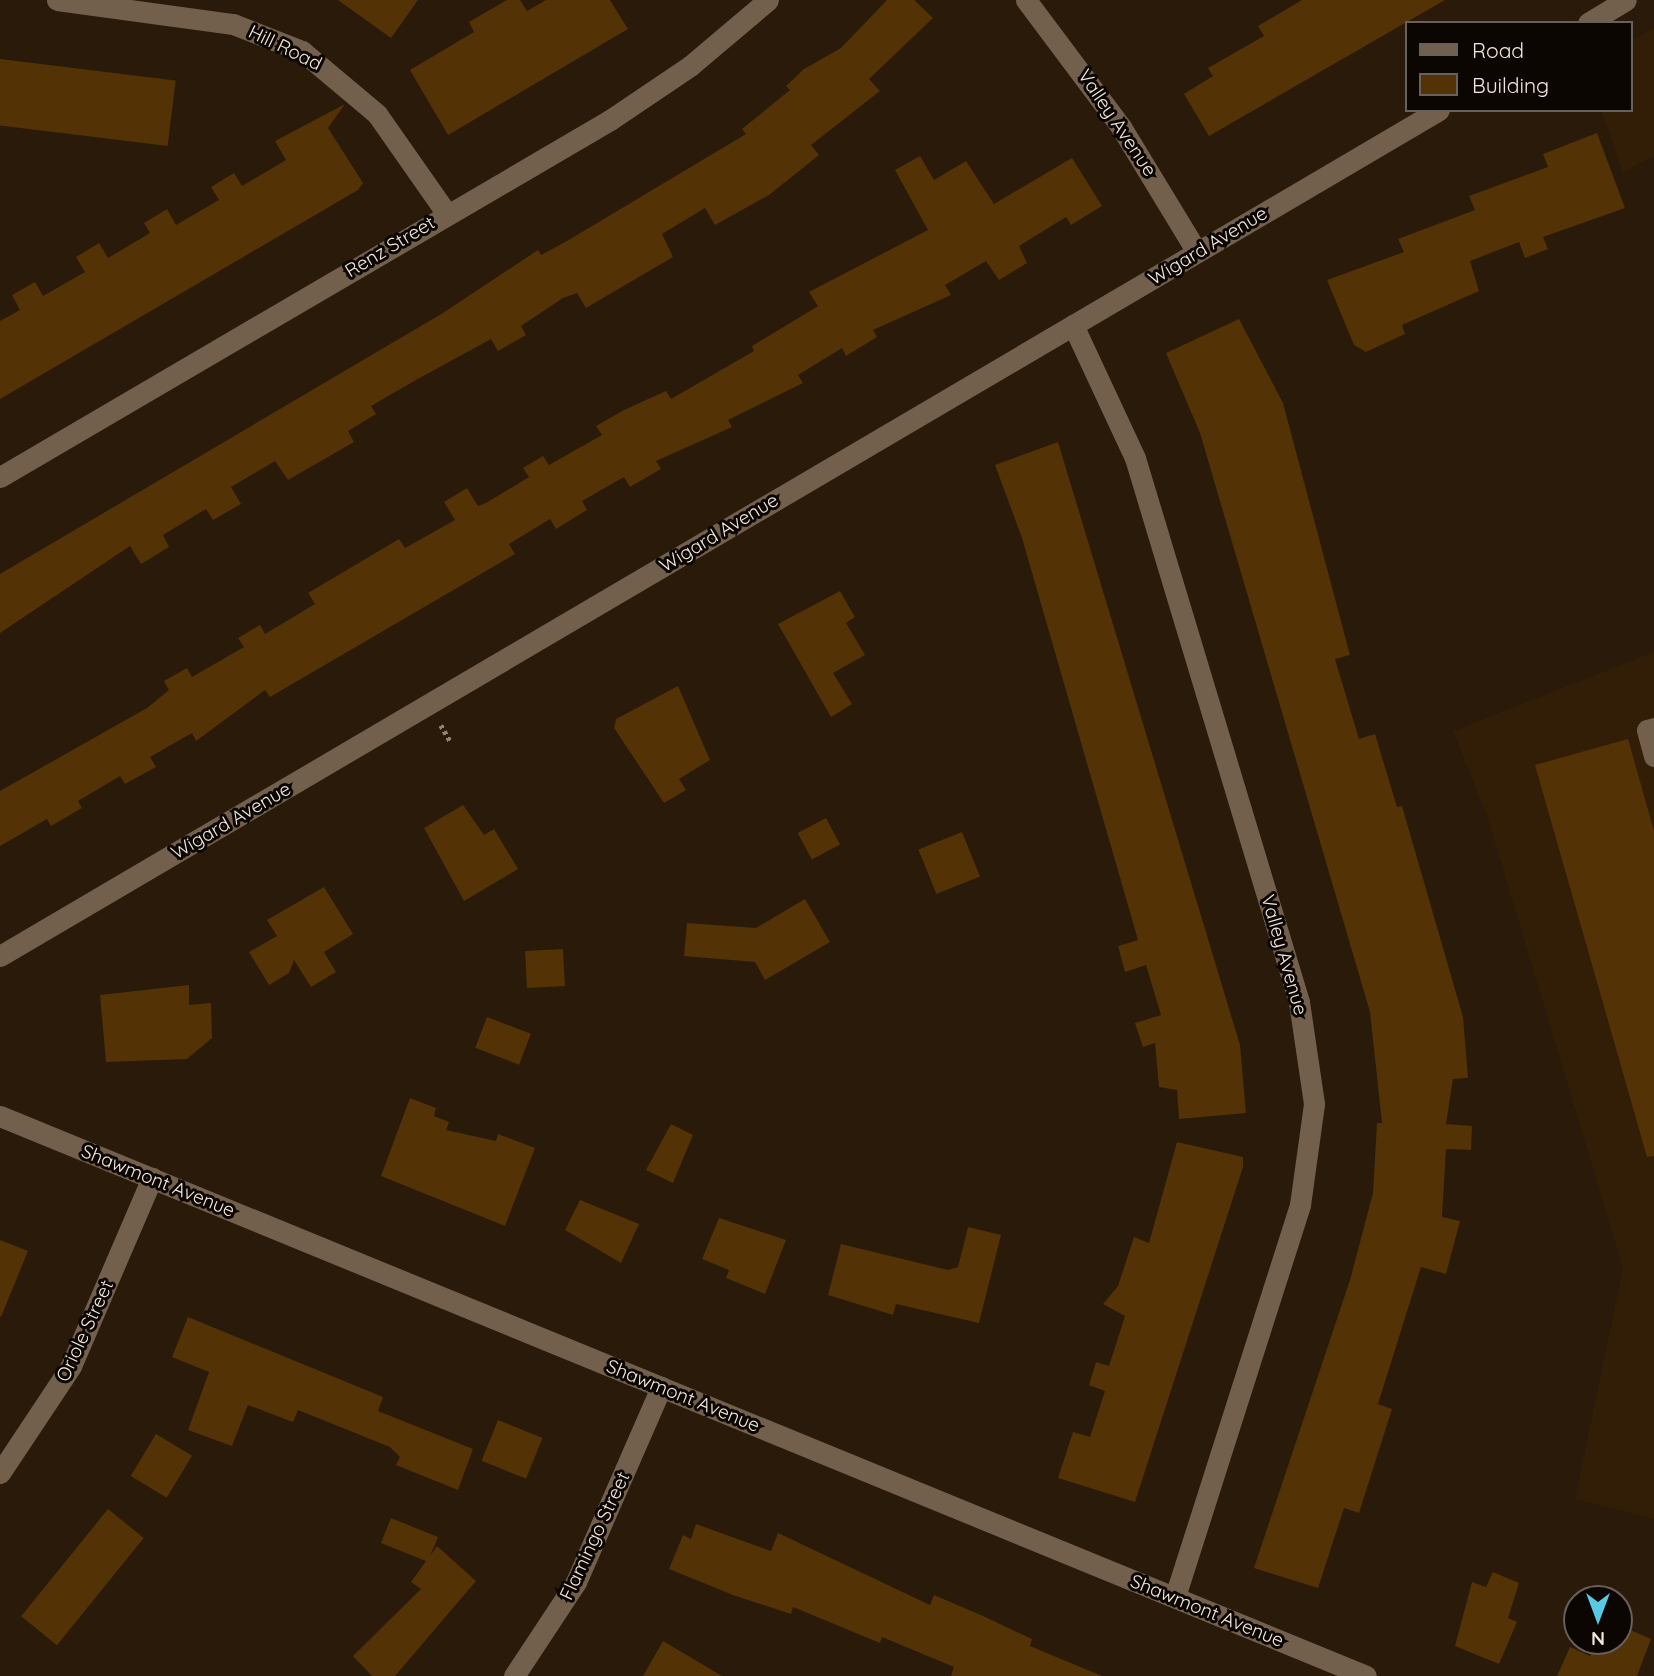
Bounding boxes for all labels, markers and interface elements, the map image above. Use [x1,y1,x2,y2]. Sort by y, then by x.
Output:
street label: Hill Road [245,20,325,76]
legend [1406,21,1633,112]
text: Road [1472,37,1524,63]
street label: Valley Avenue [1073,65,1161,181]
text: Building [1472,72,1549,98]
street label: Wigard Avenue [1145,202,1271,290]
street label: Renz Street [341,211,439,283]
street label: Wigard Avenue [656,489,782,577]
street label: Wigard Avenue [167,778,295,864]
street label: Valley Avenue [1256,892,1312,1018]
street label: Shawmont Avenue [78,1140,238,1222]
street label: Oriole Street [52,1277,118,1385]
street label: Shawmont Avenue [603,1355,763,1437]
street label: Flamingo Street [555,1468,635,1604]
street label: Shawmont Avenue [1127,1570,1287,1652]
north arrow [1563,1585,1633,1655]
text: N [1591,1627,1605,1651]

